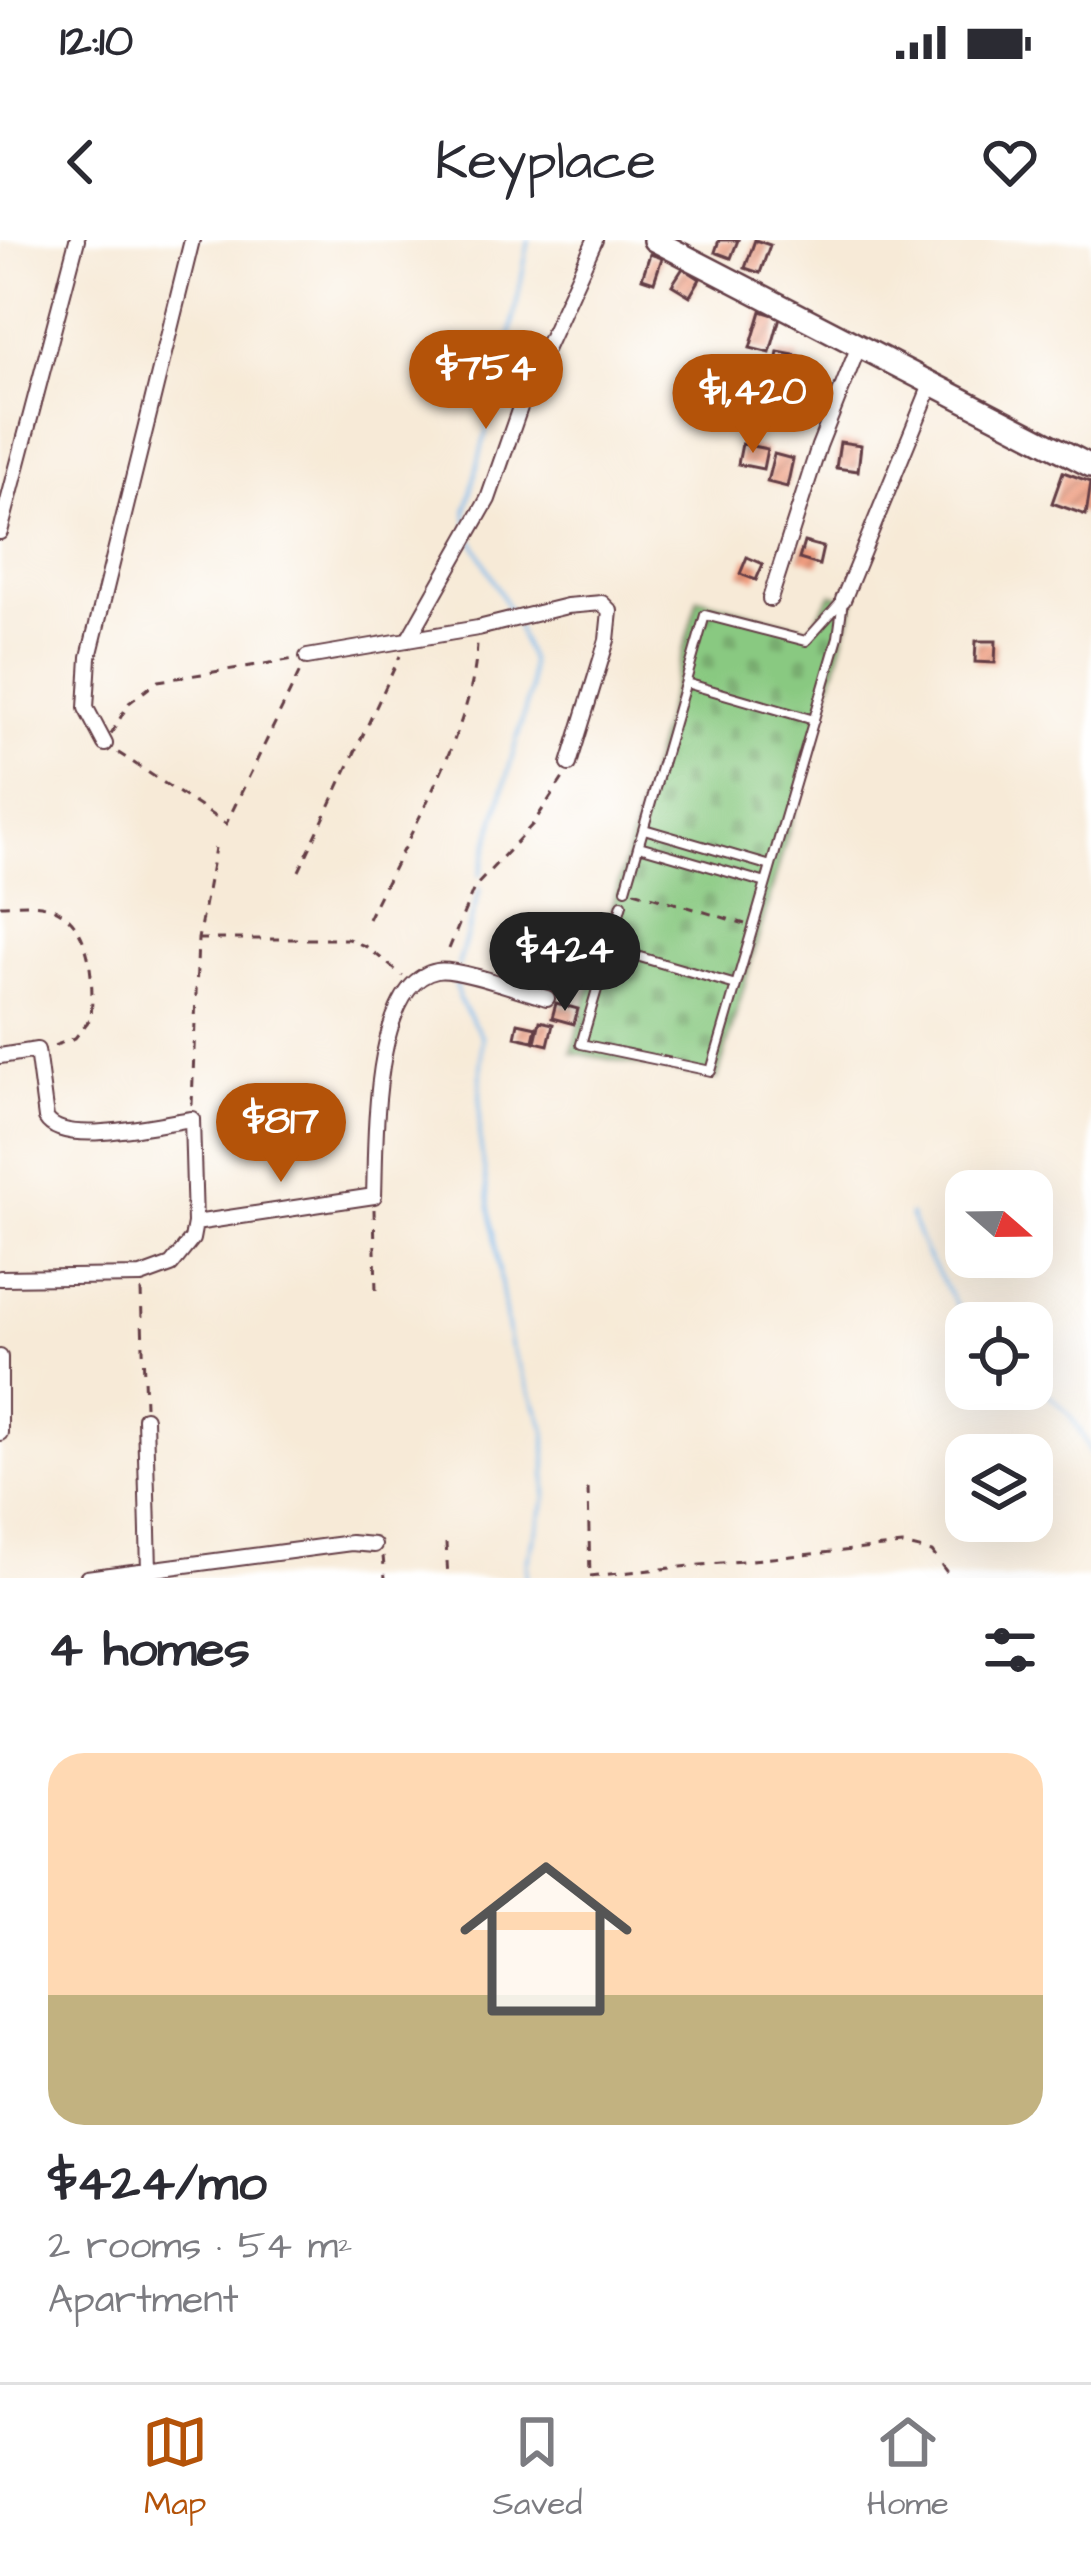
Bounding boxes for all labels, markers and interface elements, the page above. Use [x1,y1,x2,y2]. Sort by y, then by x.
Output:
text: 12:10 [60,11,133,73]
text: Keyplace [435,125,656,200]
icon: back [48,129,114,195]
icon: heart [977,129,1043,195]
pin: $754 [415,330,557,432]
text: $754 [436,342,536,396]
pin: $1,420 [655,354,851,456]
text: $1,420 [699,366,807,420]
pin: $424 [494,912,636,1014]
text: $424 [516,924,614,978]
pin: $817 [210,1083,352,1185]
text: $817 [243,1095,319,1149]
north arrow [945,1170,1053,1278]
map controls [945,1170,1053,1542]
button: locate [945,1302,1053,1410]
button: layers [945,1434,1053,1542]
text: 4 homes [48,1615,250,1686]
icon: filters [977,1617,1043,1683]
icon: home [438,1831,654,2047]
text: $424/mo [48,2149,267,2220]
text: 2 rooms · 54 m² [48,2220,353,2274]
text: Apartment [48,2274,239,2328]
tab: Map [142,2409,208,2527]
tab: Saved [492,2409,582,2527]
tab: Home [867,2409,949,2527]

